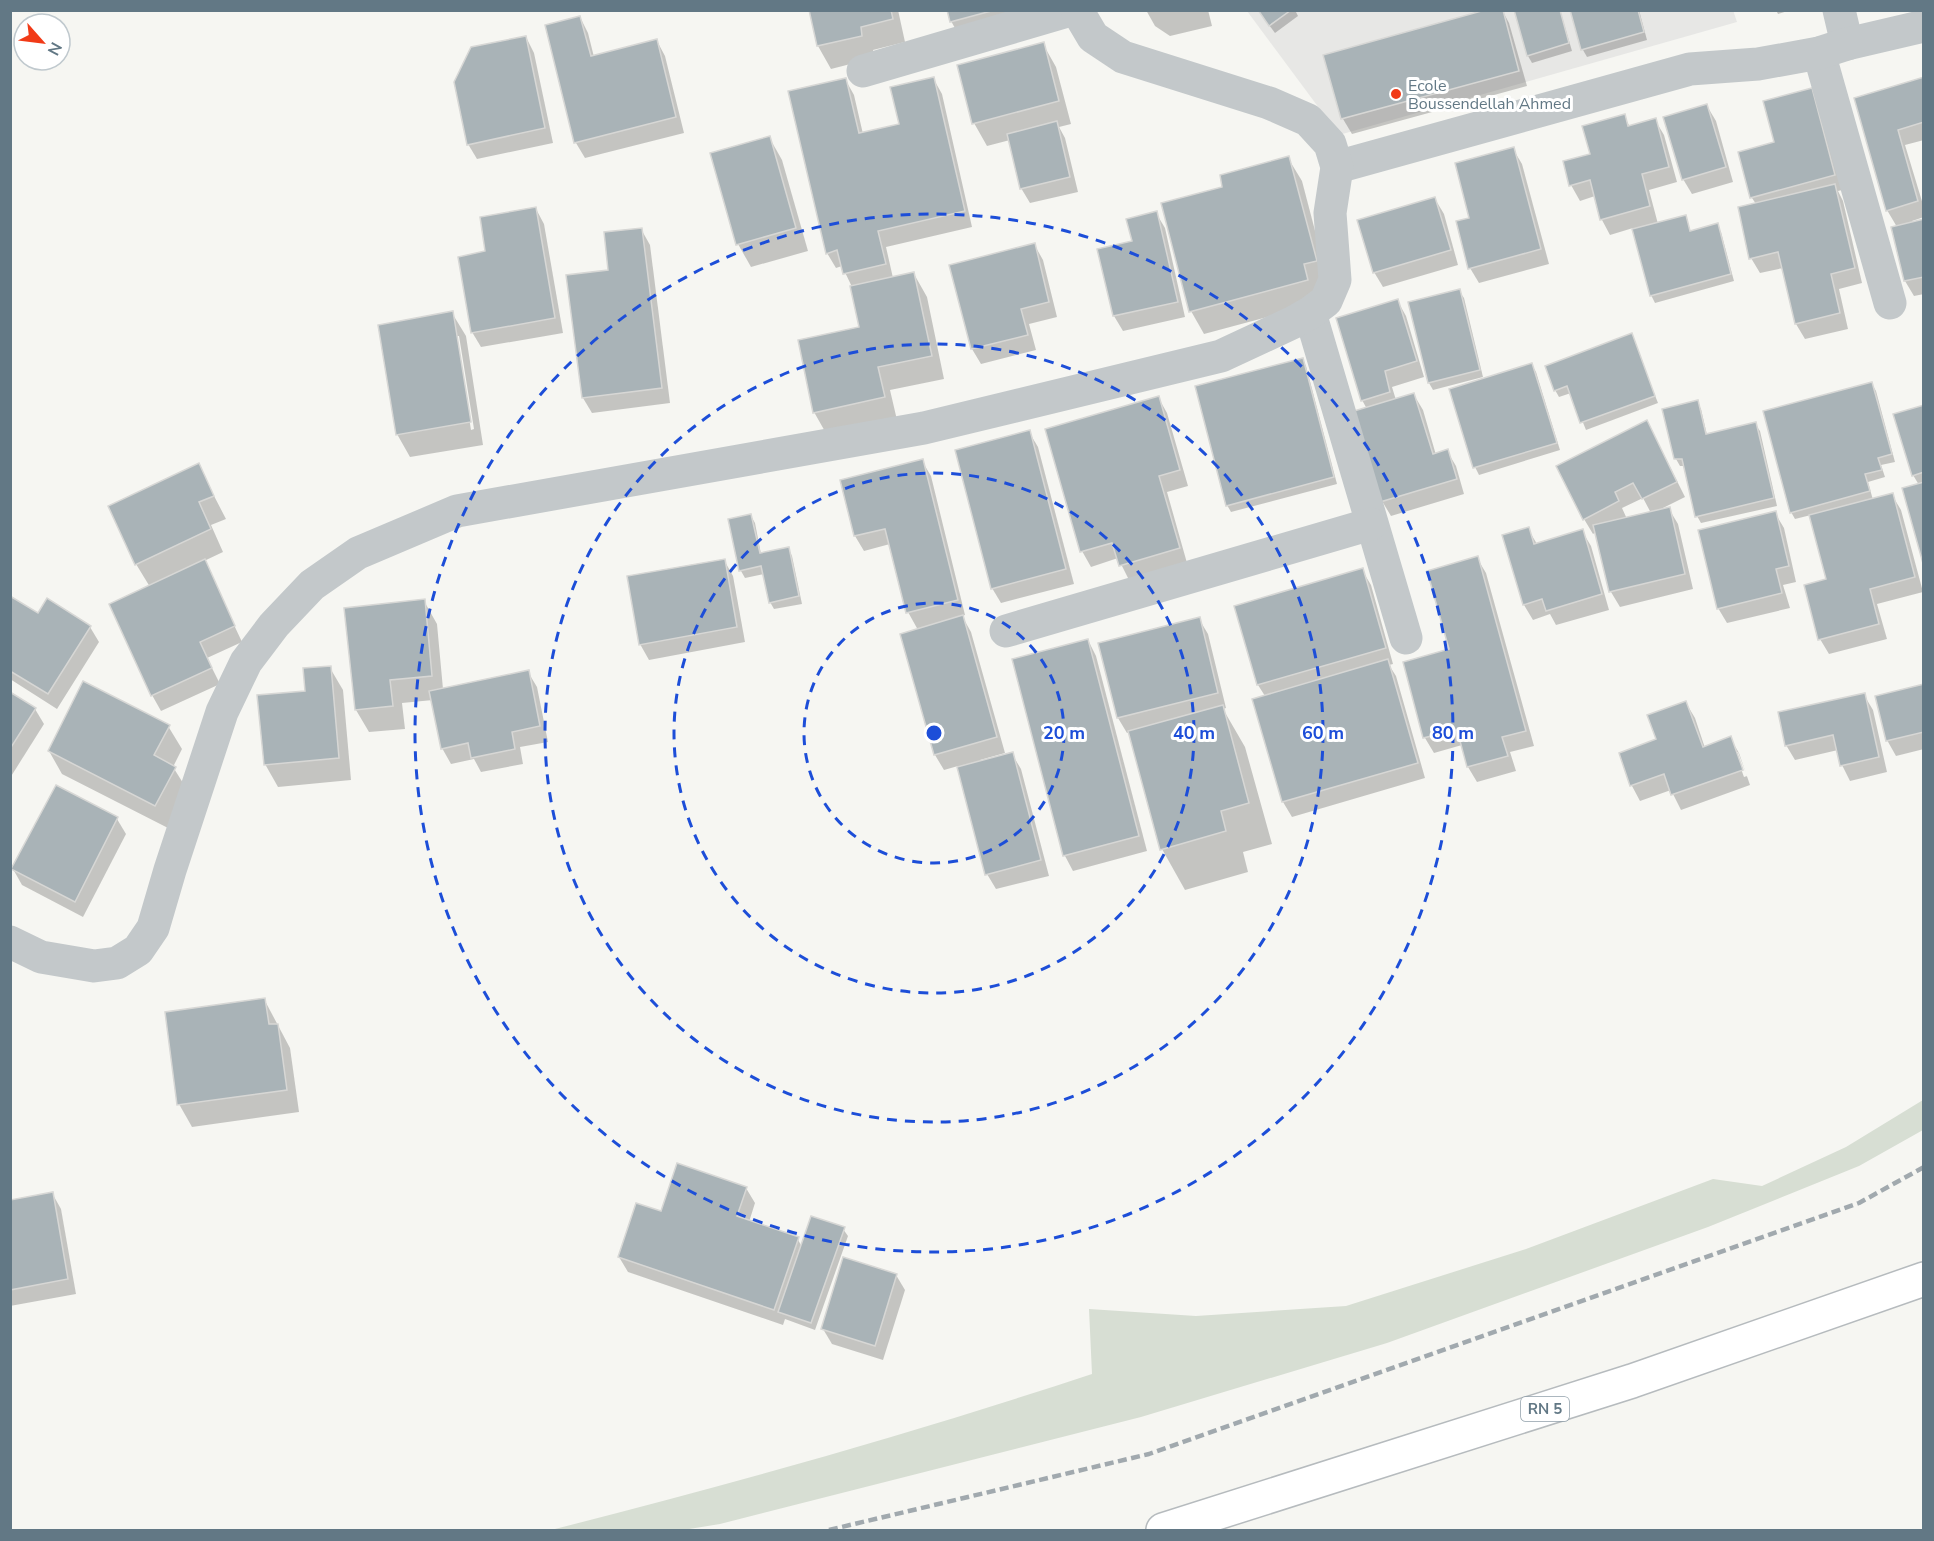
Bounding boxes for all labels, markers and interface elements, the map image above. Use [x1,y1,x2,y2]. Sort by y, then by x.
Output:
north arrow [12,12,72,72]
text: N [42,38,67,59]
place label: Ecole Boussendellah Ahmed [1408,75,1571,115]
marker: Ecole Boussendellah Ahmed [1389,87,1403,101]
text: 20 m [1043,721,1085,745]
text: 40 m [1173,721,1215,745]
text: 60 m [1302,721,1344,745]
text: 80 m [1432,721,1474,745]
centre of rings [924,723,944,743]
road number: RN 5 [1521,1397,1569,1421]

